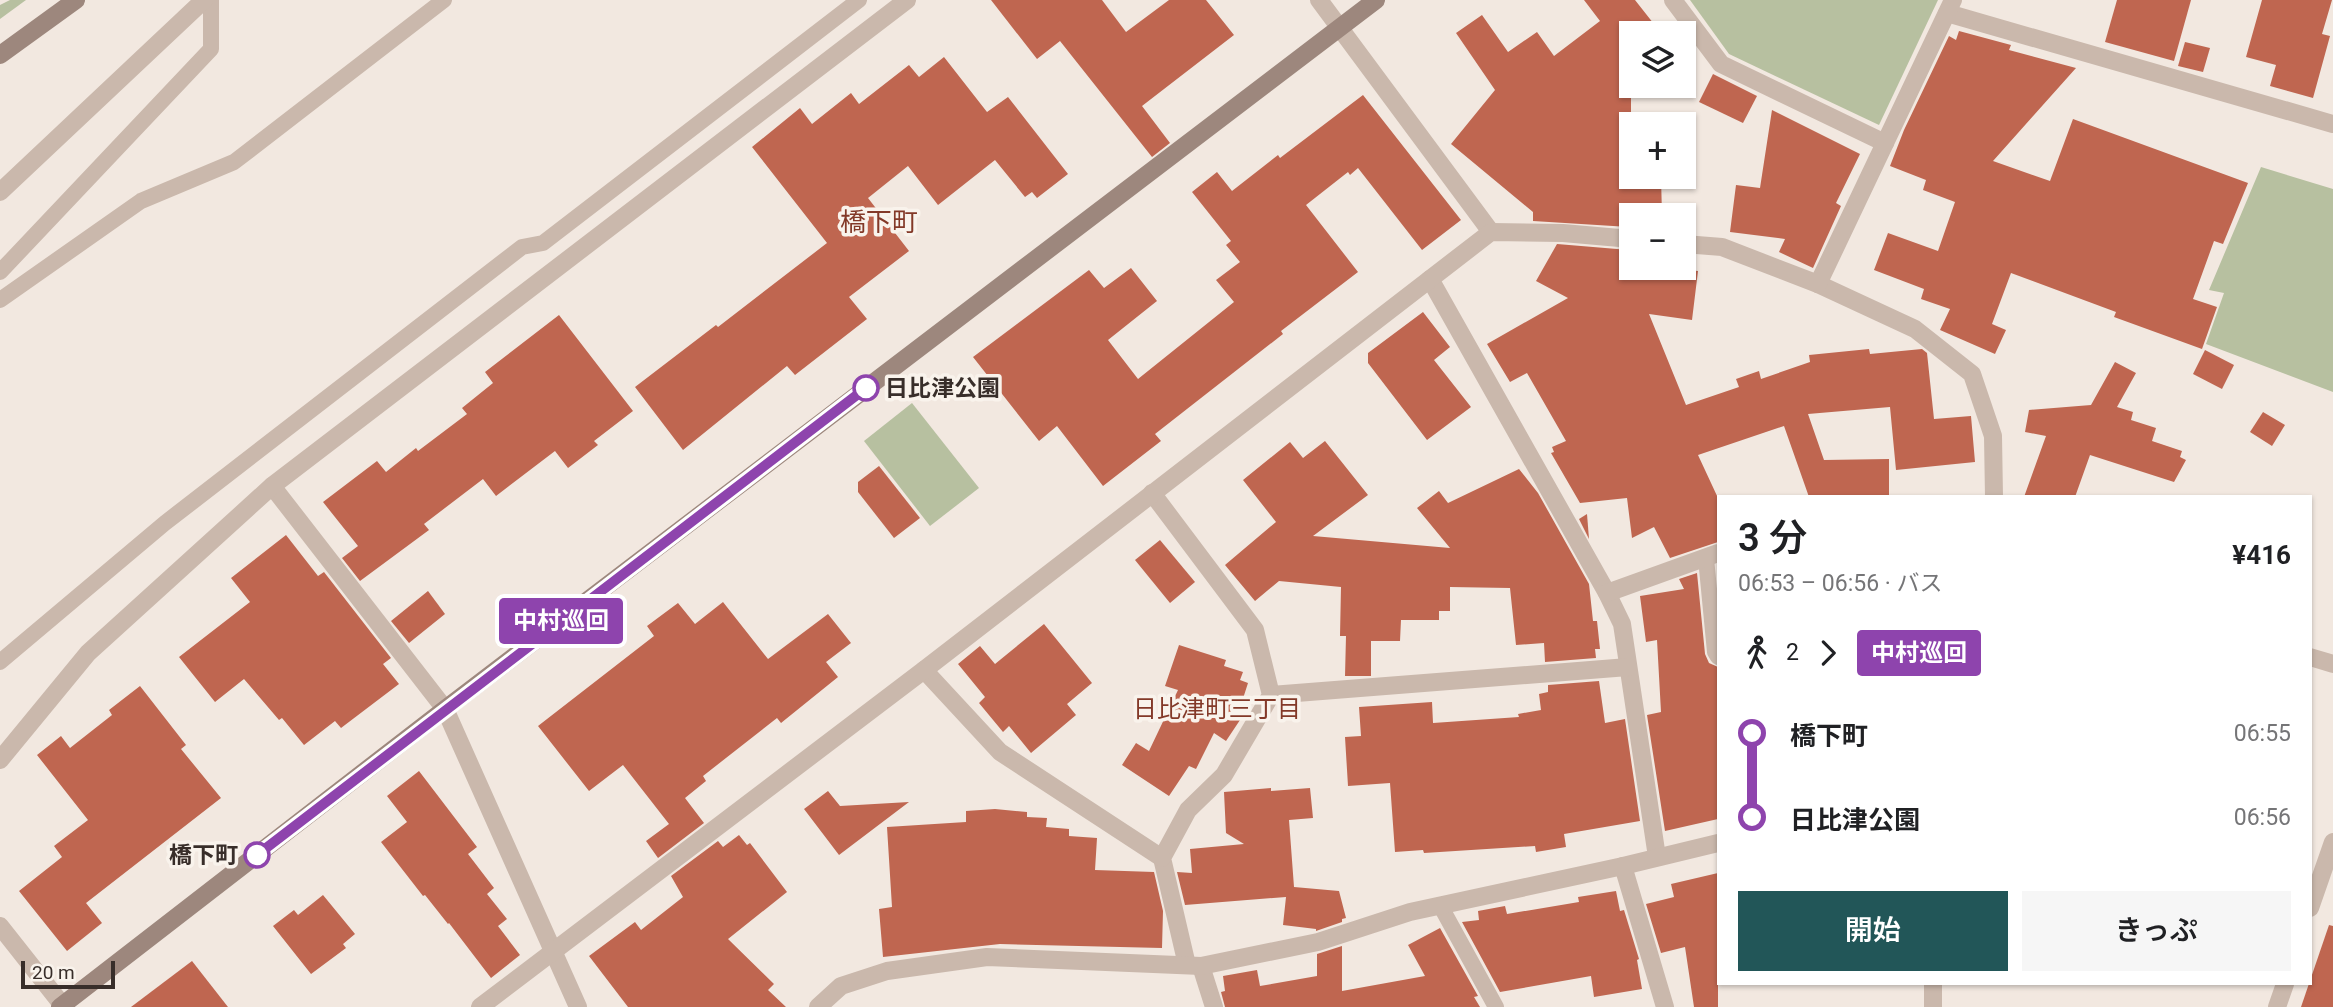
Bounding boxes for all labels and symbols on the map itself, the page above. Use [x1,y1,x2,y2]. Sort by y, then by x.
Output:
district label: 橋下町 [840,207,918,237]
marker: 日比津公園 [853,375,879,401]
place label: 日比津公園 [885,375,1000,402]
line badge: 中村巡回 [512,598,610,644]
district label: 日比津町三丁目 [1133,695,1301,723]
place label: 橋下町 [169,842,238,869]
marker: 橋下町 [244,842,270,868]
scale bar [21,958,116,990]

